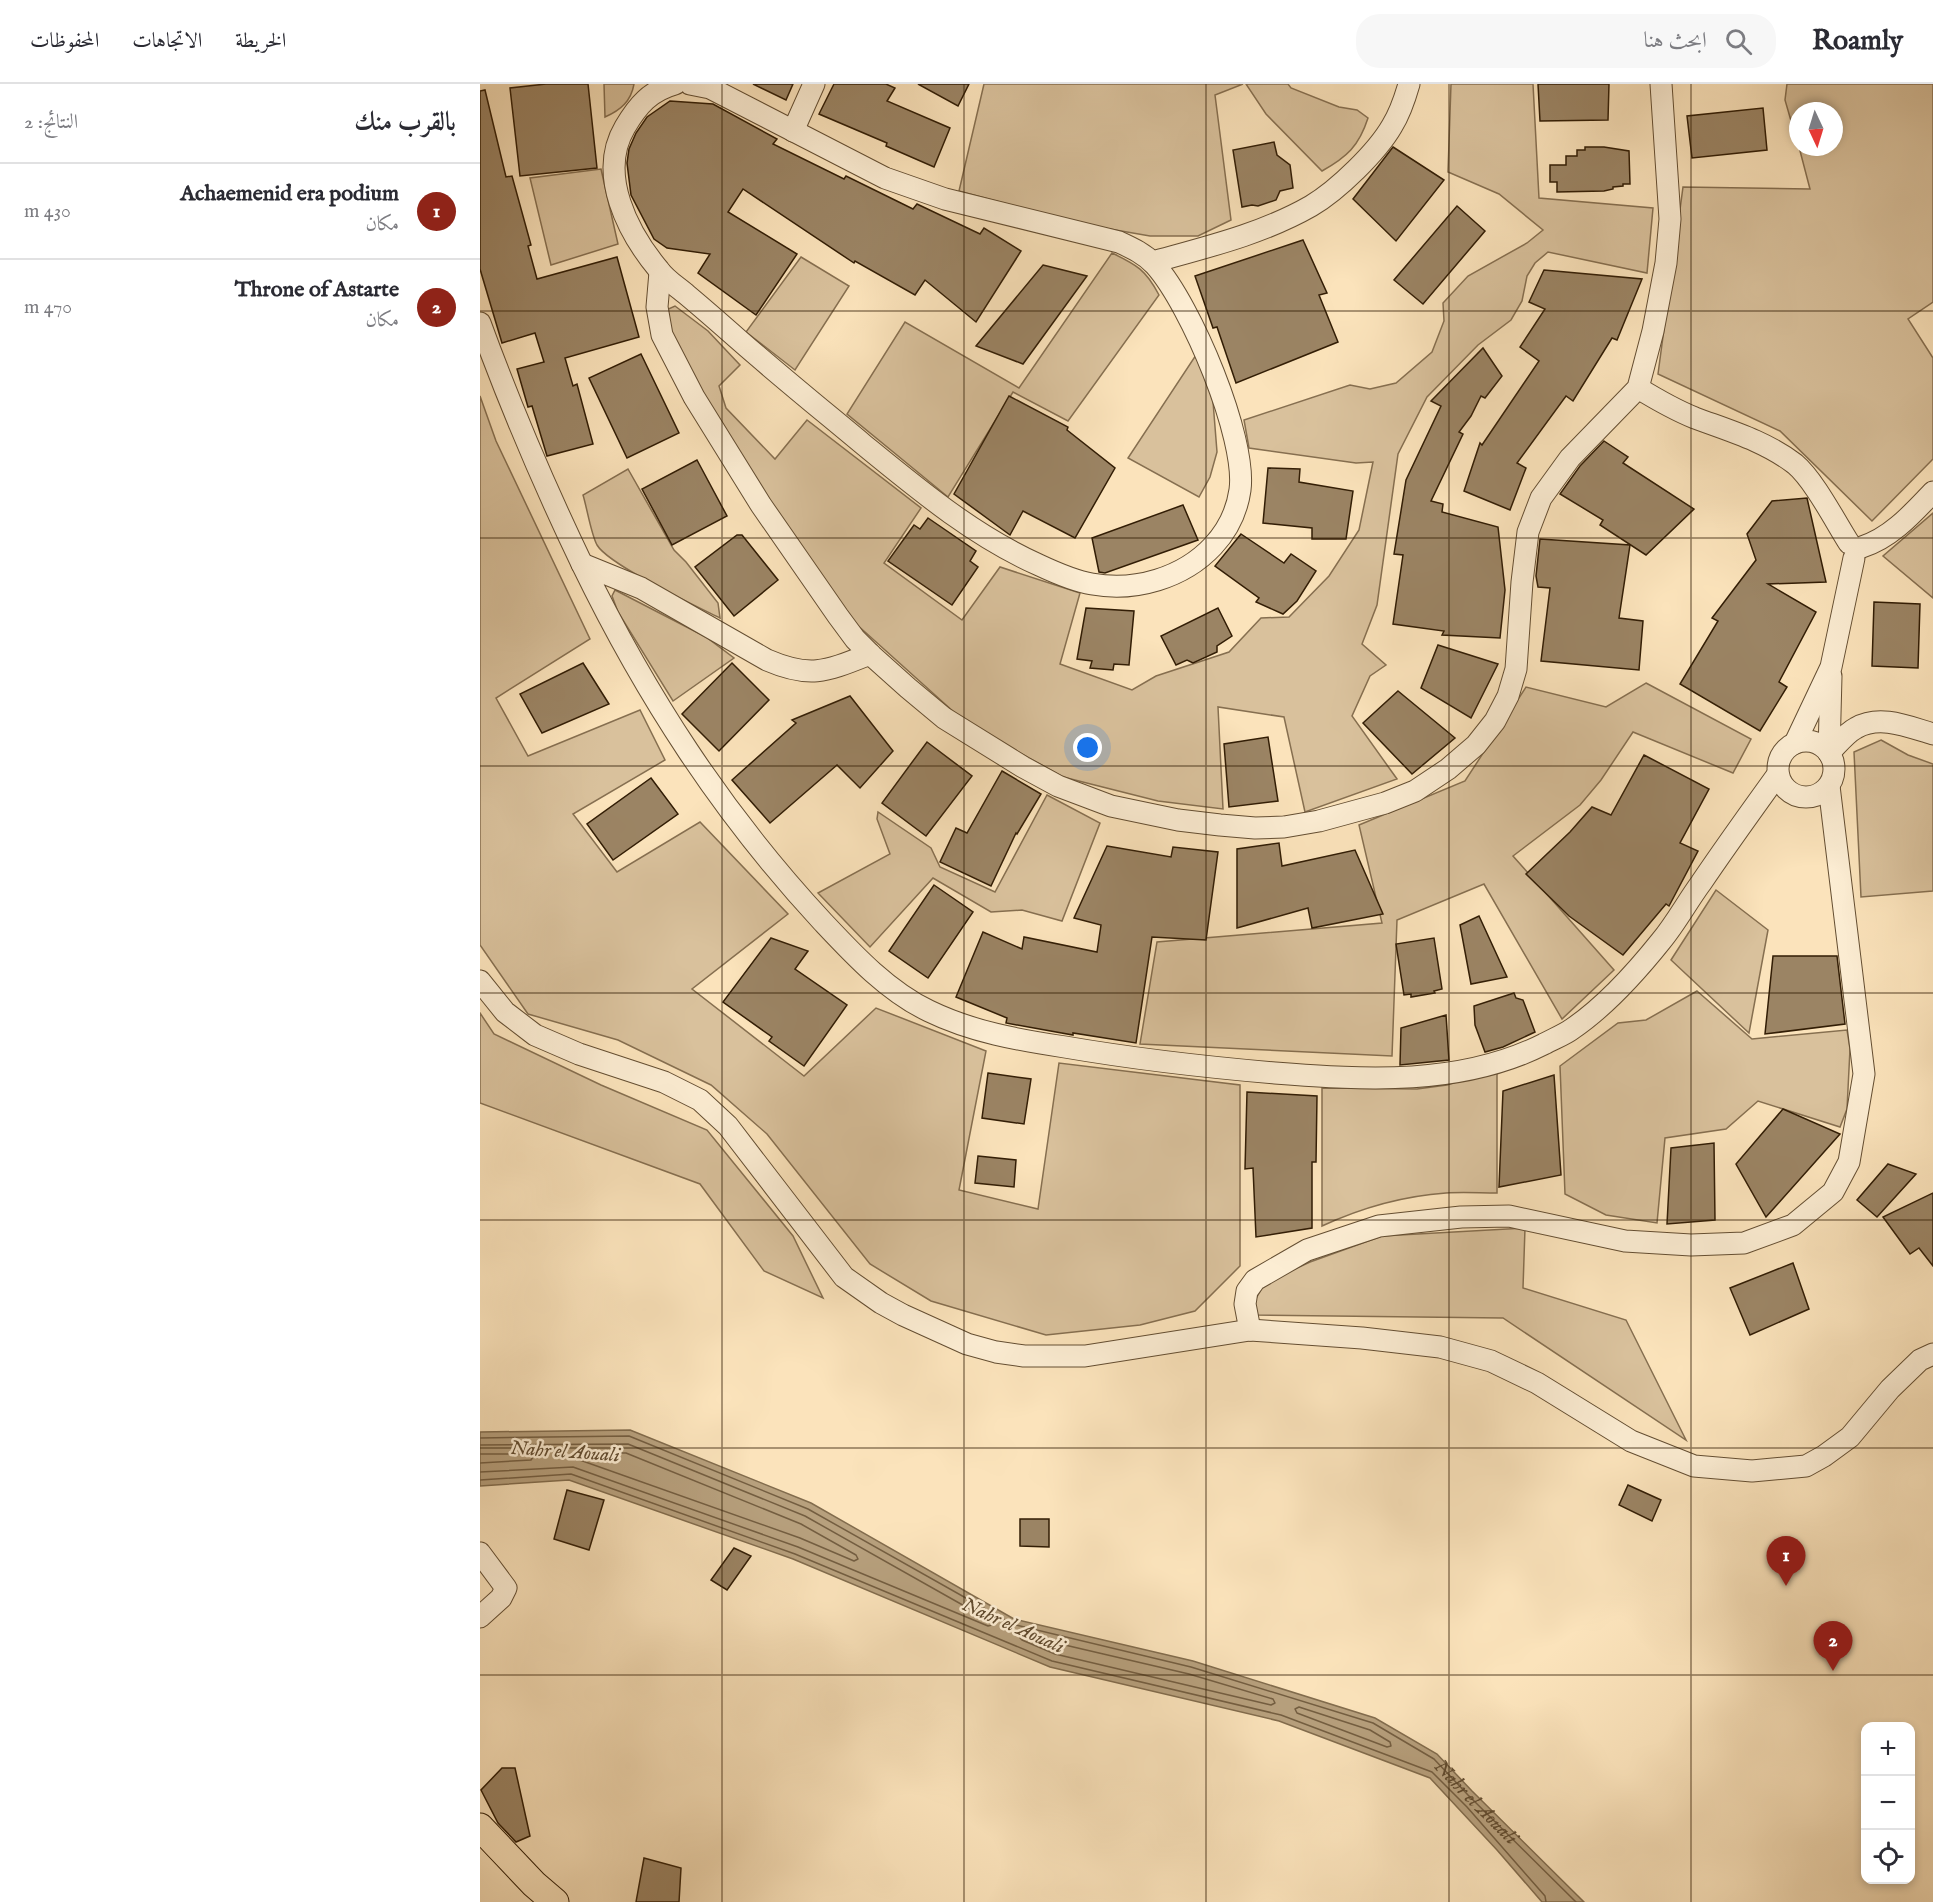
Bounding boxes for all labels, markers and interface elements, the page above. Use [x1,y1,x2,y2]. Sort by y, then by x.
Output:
search box [1356,14,1776,68]
text: Roamly [1812,24,1903,59]
icon: search [1722,25,1755,58]
text: ابحث هنا [1643,27,1707,55]
text: المحفوظات [30,28,99,55]
text: الاتجاهات [132,28,202,55]
text: الخريطة [235,28,286,55]
north arrow [1789,102,1843,156]
text: بالقرب منك [354,106,456,139]
text: النتائج: 2 [24,110,78,135]
text: Achaemenid era podium [180,180,399,208]
text: 430 m [24,199,71,224]
text: 1 [433,199,440,224]
text: مكان [365,212,399,237]
text: Throne of Astarte [235,276,399,304]
text: 470 m [24,295,72,320]
text: 2 [432,295,441,320]
text: مكان [365,308,399,333]
your location [1073,733,1102,762]
water label: Nahr el Aouali [510,1436,622,1468]
pin: 1 [1766,1536,1806,1586]
water label: Nahr el Aouali [958,1592,1069,1660]
pin: 2 [1814,1622,1852,1671]
map controls [1861,1722,1915,1884]
button: + [1861,1722,1915,1776]
water label: Nahr el Aouali [1429,1754,1524,1851]
button: − [1861,1776,1915,1830]
button: locate [1861,1830,1915,1884]

